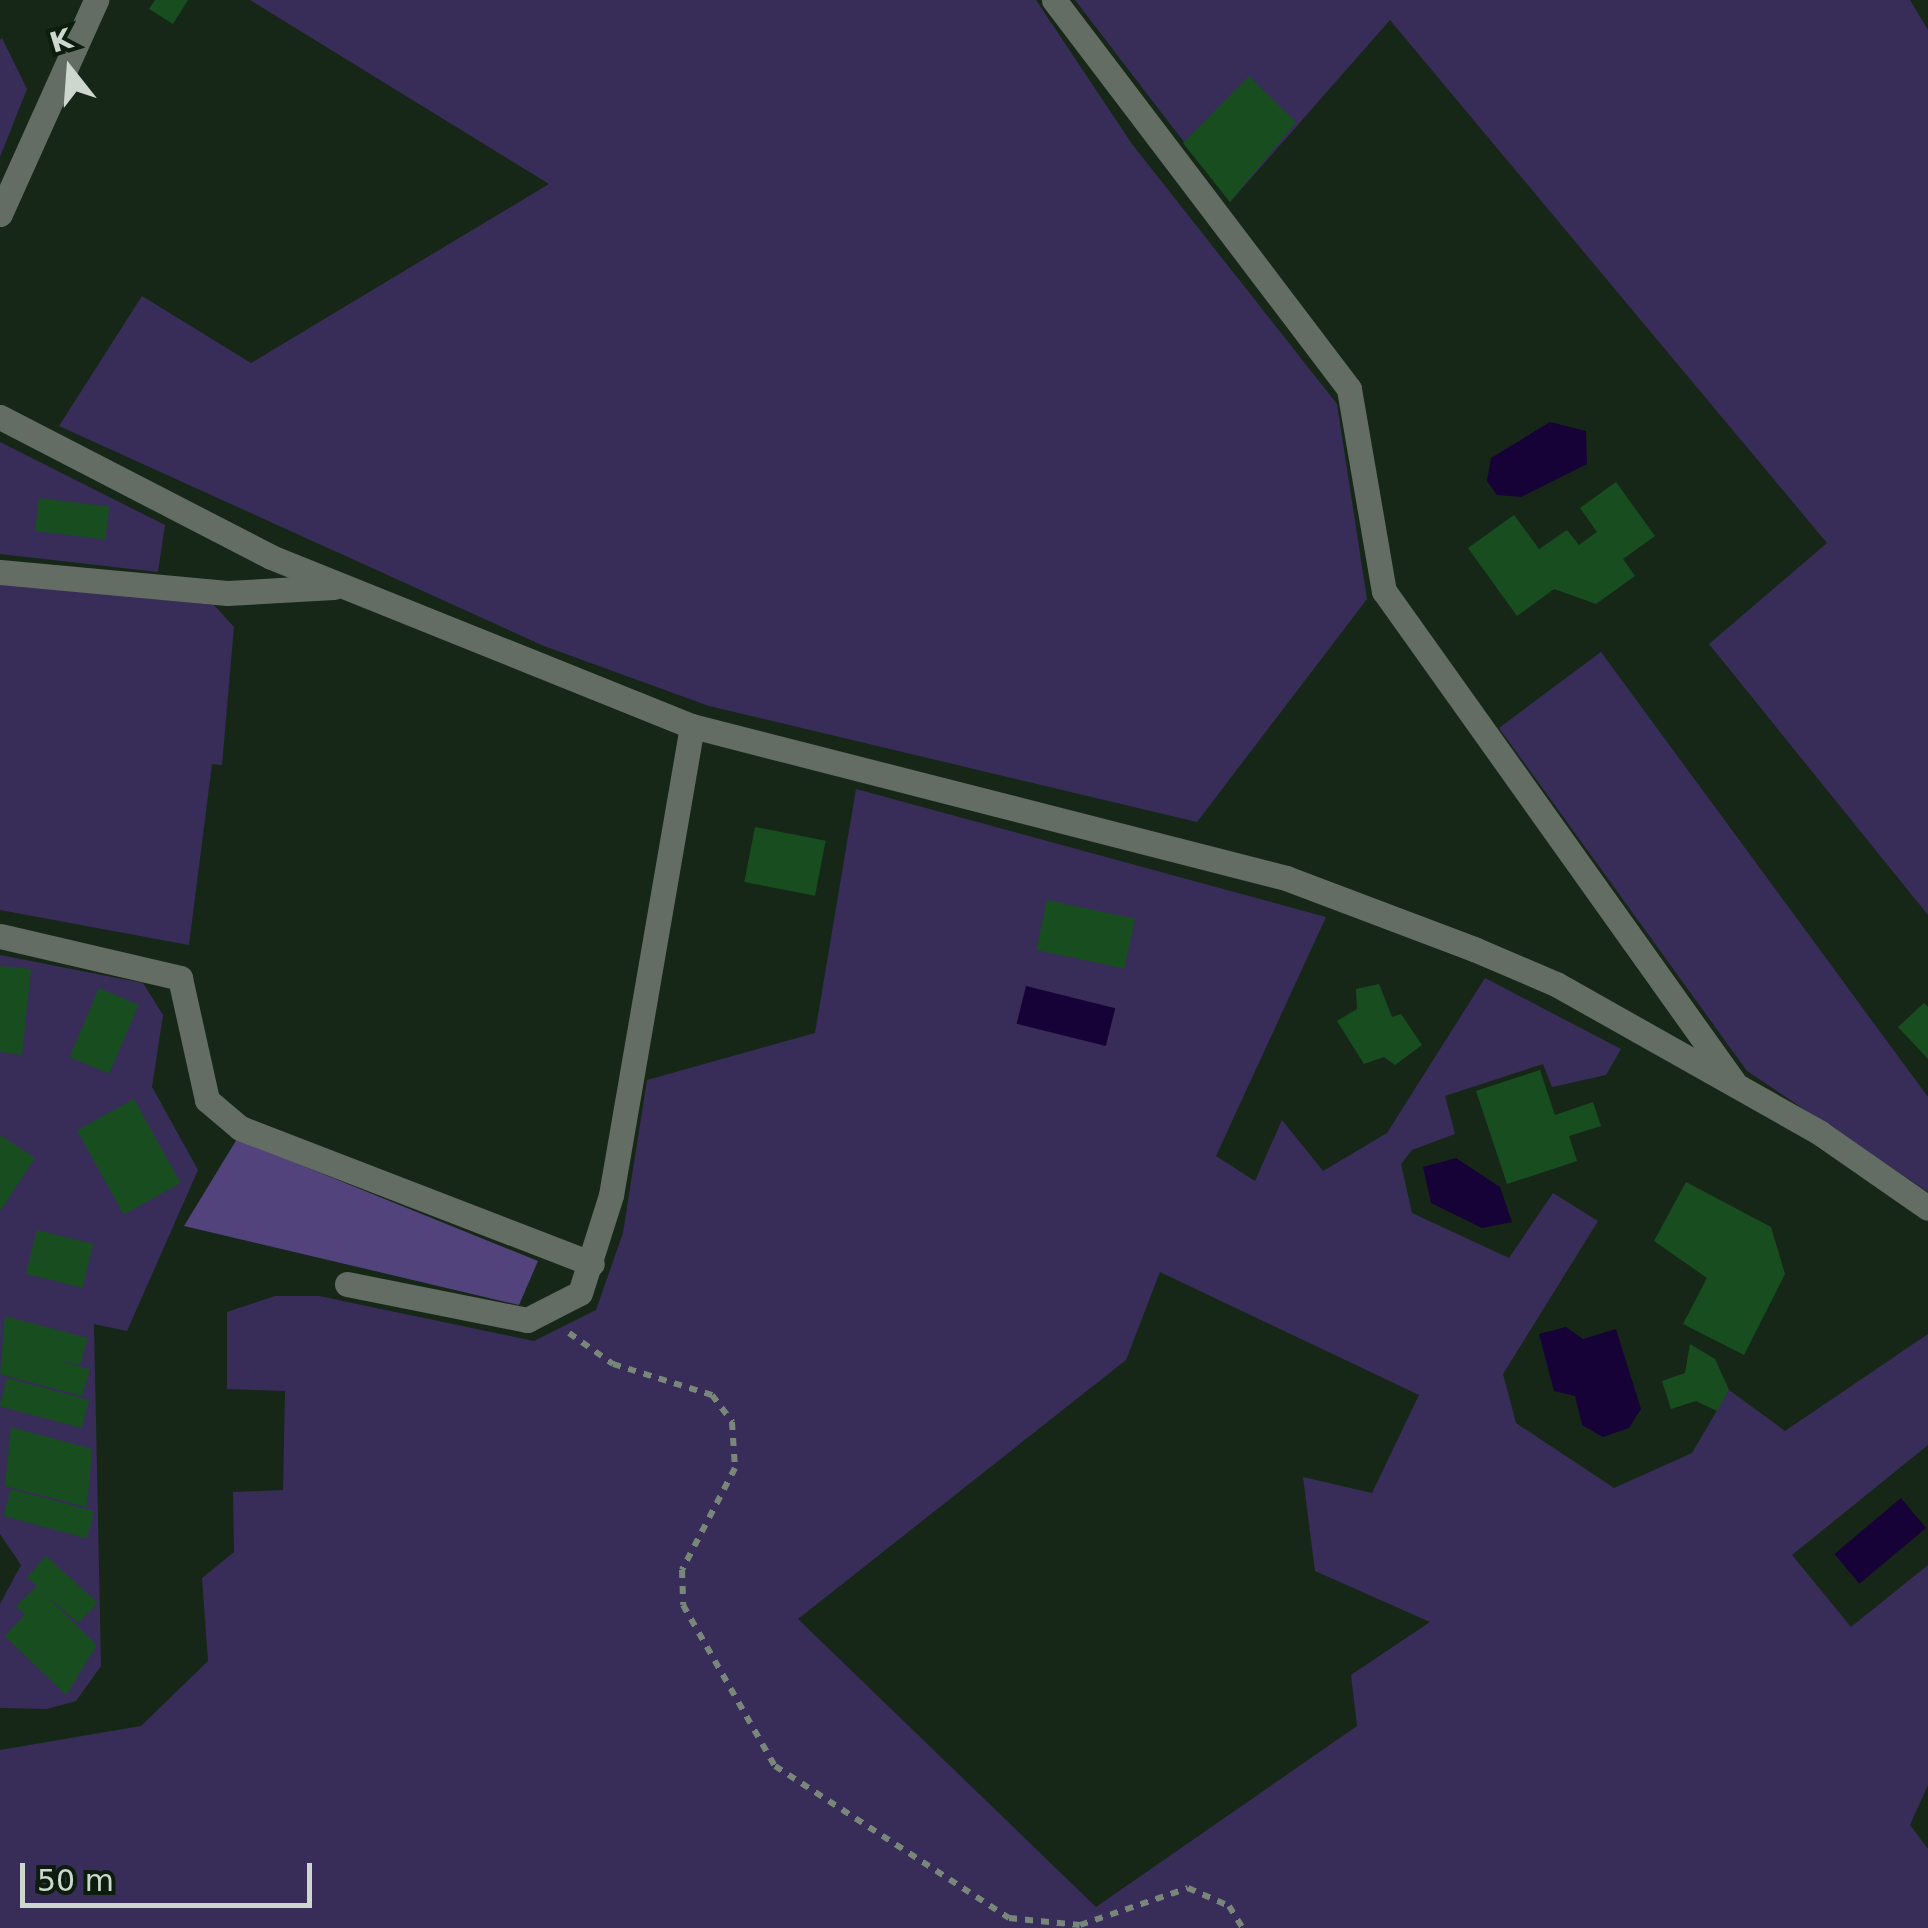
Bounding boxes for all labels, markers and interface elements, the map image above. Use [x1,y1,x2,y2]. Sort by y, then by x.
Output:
north arrow [20,20,120,120]
text: K [46,22,76,60]
scale bar [25,1843,318,1905]
text: 50 m [37,1863,114,1898]

